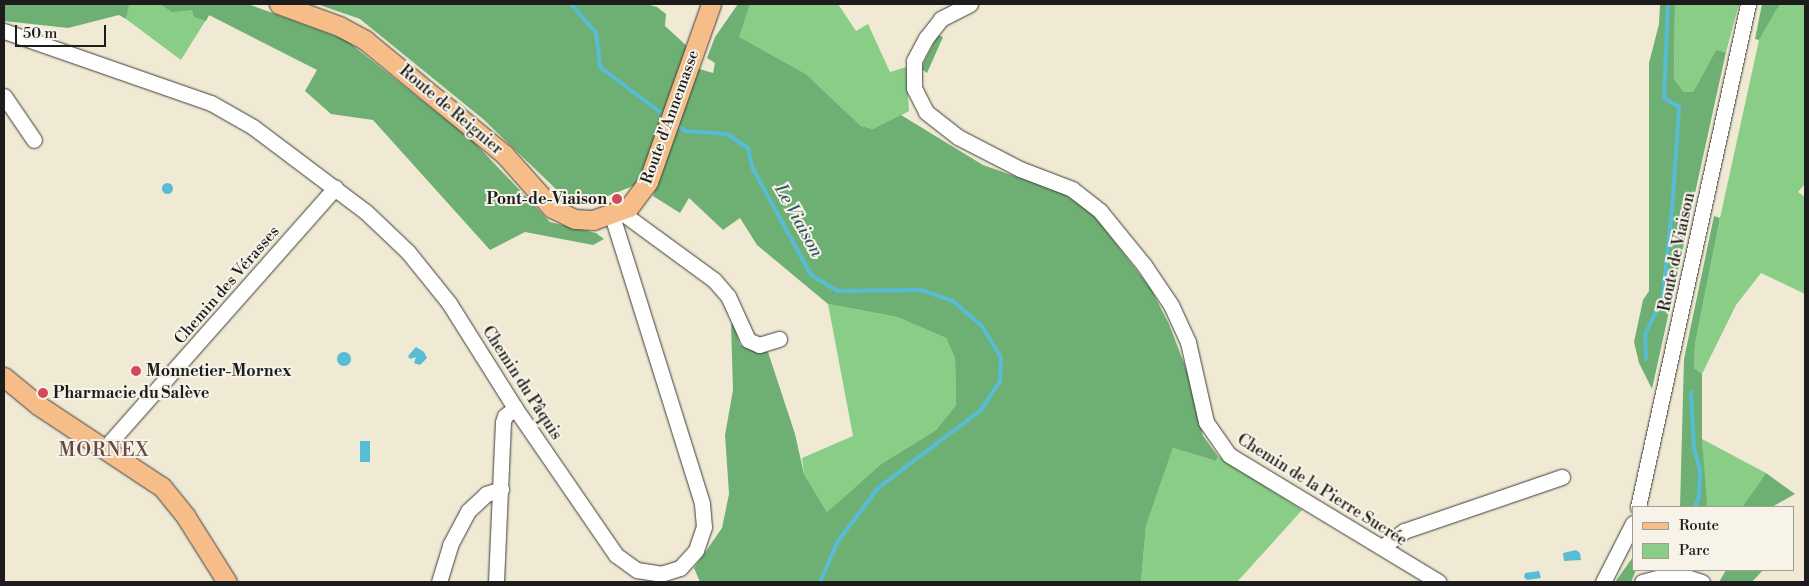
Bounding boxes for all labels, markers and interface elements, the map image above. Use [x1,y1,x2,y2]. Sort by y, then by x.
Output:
scale bar [18,15,109,47]
text: 50 m [23,24,57,43]
street label: Route d'Annemasse [637,47,703,187]
street label: Route de Reignier [395,61,507,159]
water label: Le Viaison [769,181,827,261]
place label: Pont-de-Viaison [486,189,607,209]
street label: Route de Viaison [1655,191,1699,313]
marker: Pont-de-Viaison [611,193,623,205]
street label: Chemin des Vérasses [170,222,284,348]
street label: Chemin du Pâquis [478,323,566,443]
place label: Monnetier-Mornex [146,361,292,381]
marker: Monnetier-Mornex [130,365,142,377]
place label: Pharmacie du Salève [53,383,209,403]
marker: Pharmacie du Salève [37,387,49,399]
street label: Chemin de la Pierre Sucrée [1234,430,1410,550]
district label: MORNEX [58,440,150,462]
legend [1632,506,1794,571]
text: Route [1679,516,1719,535]
text: Parc [1679,541,1710,560]

